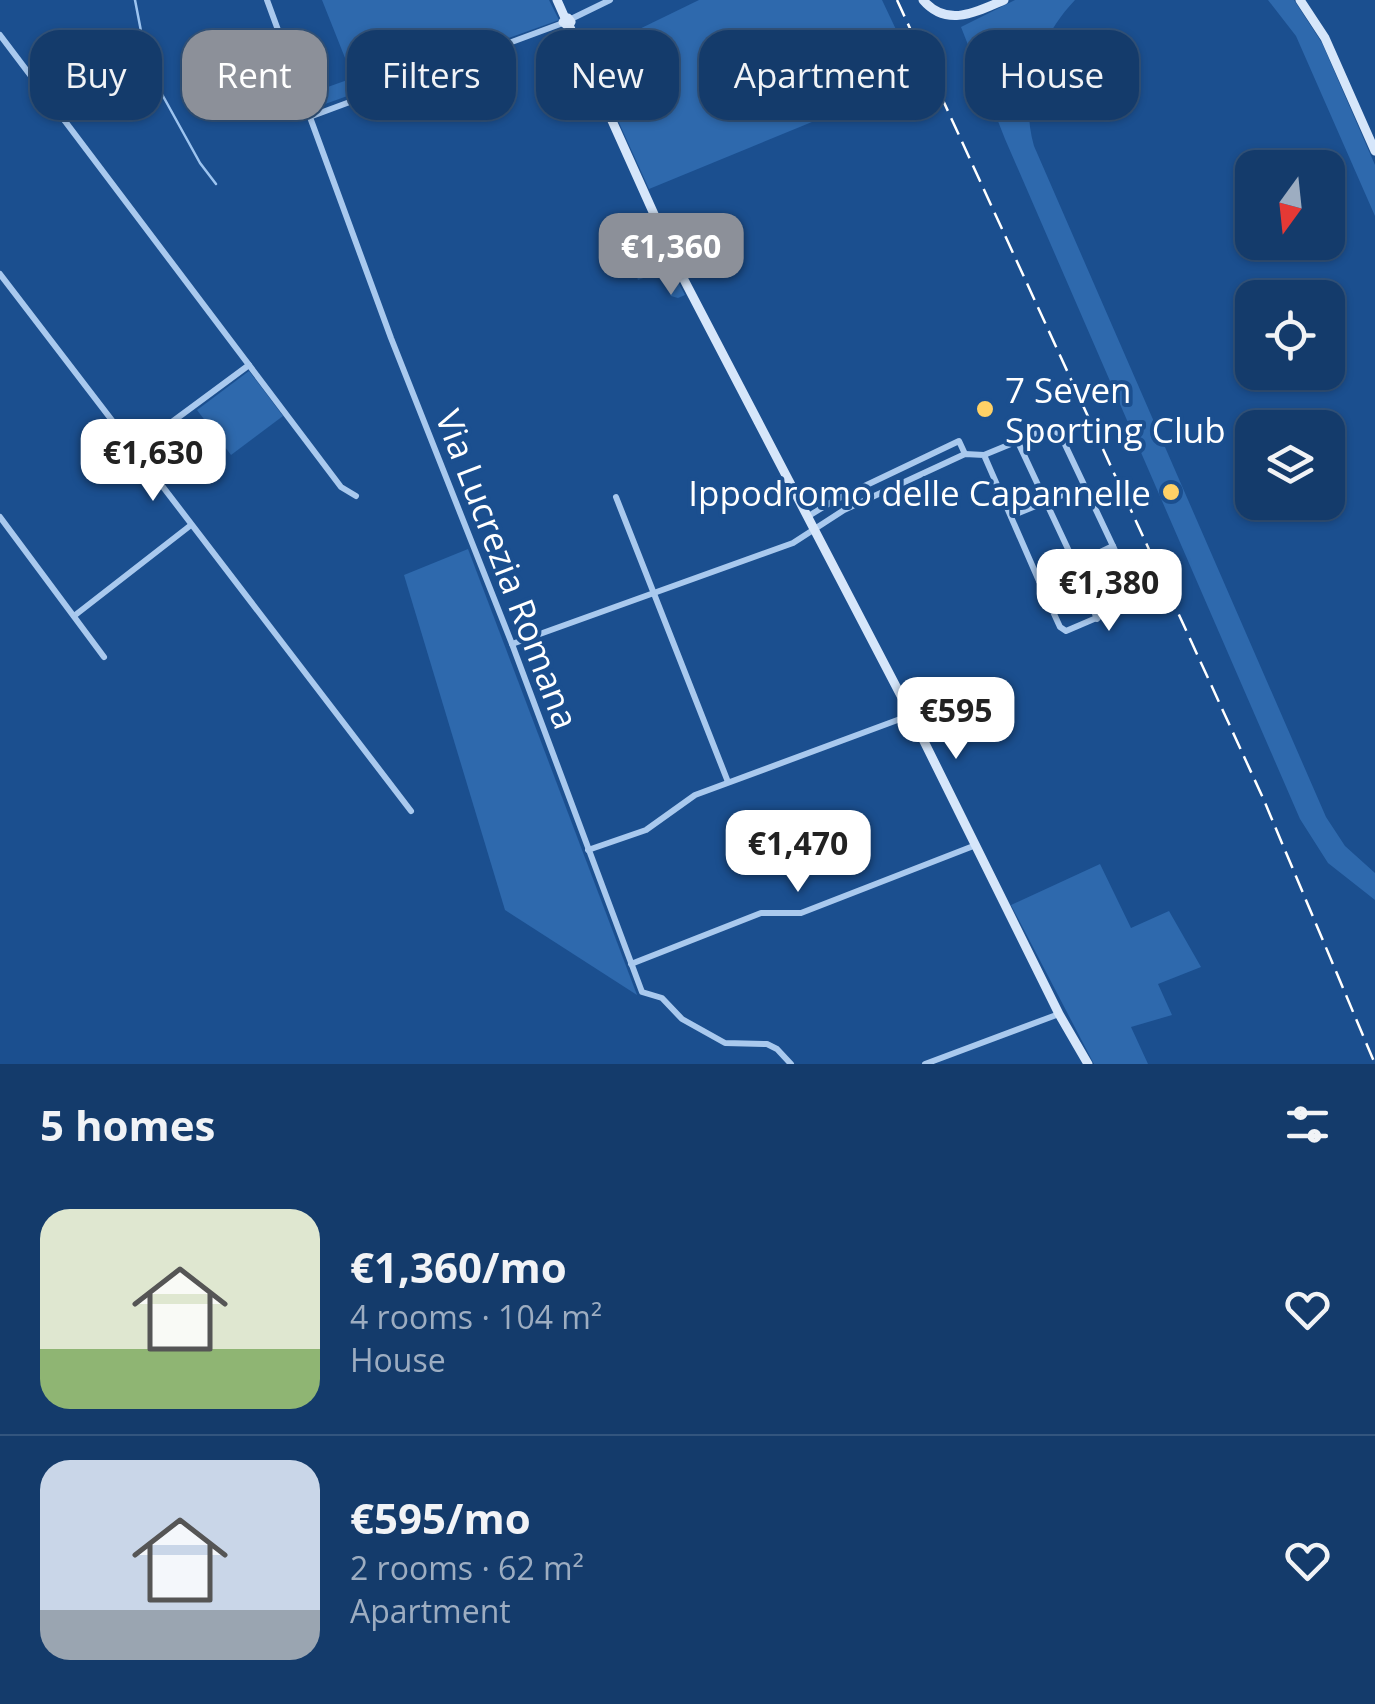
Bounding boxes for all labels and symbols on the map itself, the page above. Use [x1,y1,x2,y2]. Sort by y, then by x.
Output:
north arrow [1235,150,1345,260]
pin: €1,360 [590,213,752,298]
place label: 7 Seven Sporting Club [1005,366,1226,453]
marker: 7 Seven Sporting Club [974,398,996,420]
street label: Via Lucrezia Romana [426,403,590,735]
pin: €1,630 [72,419,234,504]
place label: Ippodromo delle Capannelle [688,469,1151,516]
marker: Ippodromo delle Capannelle [1160,481,1182,503]
pin: €1,380 [1028,549,1190,634]
pin: €595 [897,677,1015,762]
pin: €1,470 [717,810,879,895]

